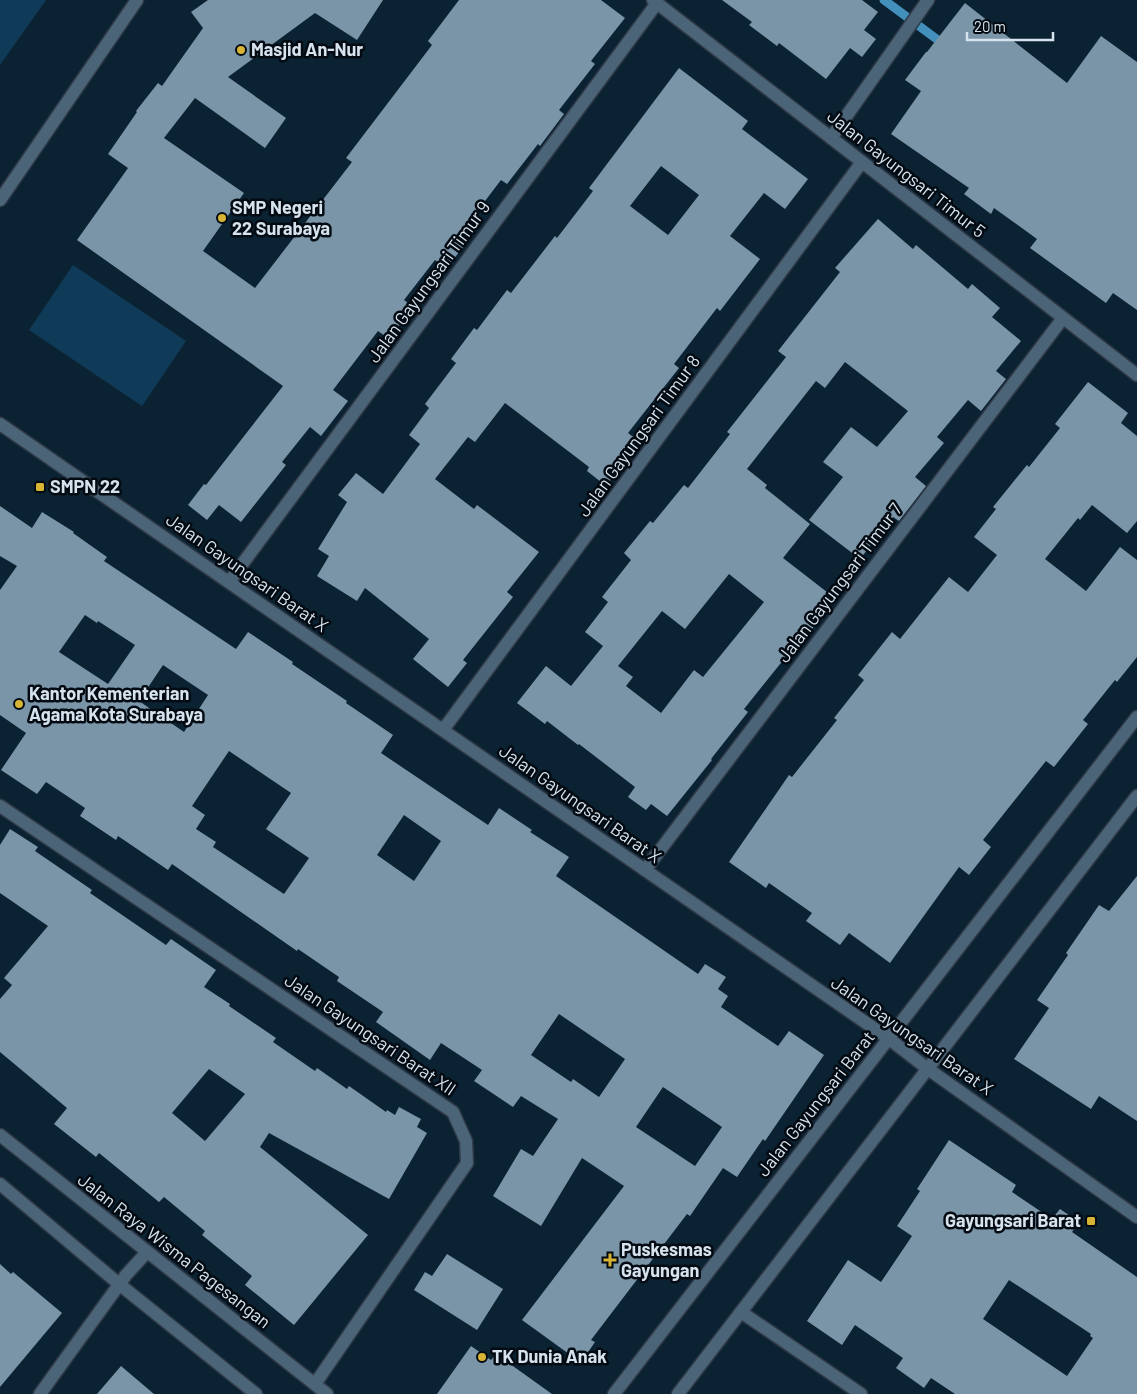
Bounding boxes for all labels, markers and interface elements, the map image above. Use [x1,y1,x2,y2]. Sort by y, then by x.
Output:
scale bar [967,10,1053,42]
text: 20 m [974,17,1006,35]
place label: Masjid An-Nur [251,38,363,60]
marker: Masjid An-Nur [235,44,247,56]
street label: Jalan Gayungsari Timur 5 [823,105,990,242]
place label: SMP Negeri 22 Surabaya [232,196,330,239]
street label: Jalan Gayungsari Timur 9 [362,196,494,367]
marker: SMP Negeri 22 Surabaya [216,212,228,224]
street label: Jalan Gayungsari Timur 8 [572,350,704,521]
place label: SMPN 22 [50,475,120,497]
marker: SMPN 22 [34,481,46,493]
street label: Jalan Gayungsari Timur 7 [772,498,907,666]
street label: Jalan Gayungsari Barat X [162,508,333,636]
place label: Kantor Kementerian Agama Kota Surabaya [29,682,203,725]
marker: Kantor Kementerian Agama Kota Surabaya [13,698,25,710]
street label: Jalan Gayungsari Barat X [495,739,666,867]
street label: Jalan Gayungsari Barat XII [281,969,460,1100]
street label: Jalan Gayungsari Barat X [827,971,998,1099]
street label: Jalan Gayungsari Barat [752,1026,879,1181]
street label: Jalan Raya Wisma Pagesangan [74,1168,276,1332]
place label: Gayungsari Barat [945,1209,1081,1231]
marker: Gayungsari Barat [1085,1215,1097,1227]
place label: Puskesmas Gayungan [621,1238,712,1281]
marker: Puskesmas Gayungan [603,1253,617,1267]
place label: TK Dunia Anak [492,1345,607,1367]
marker: TK Dunia Anak [476,1351,488,1363]

